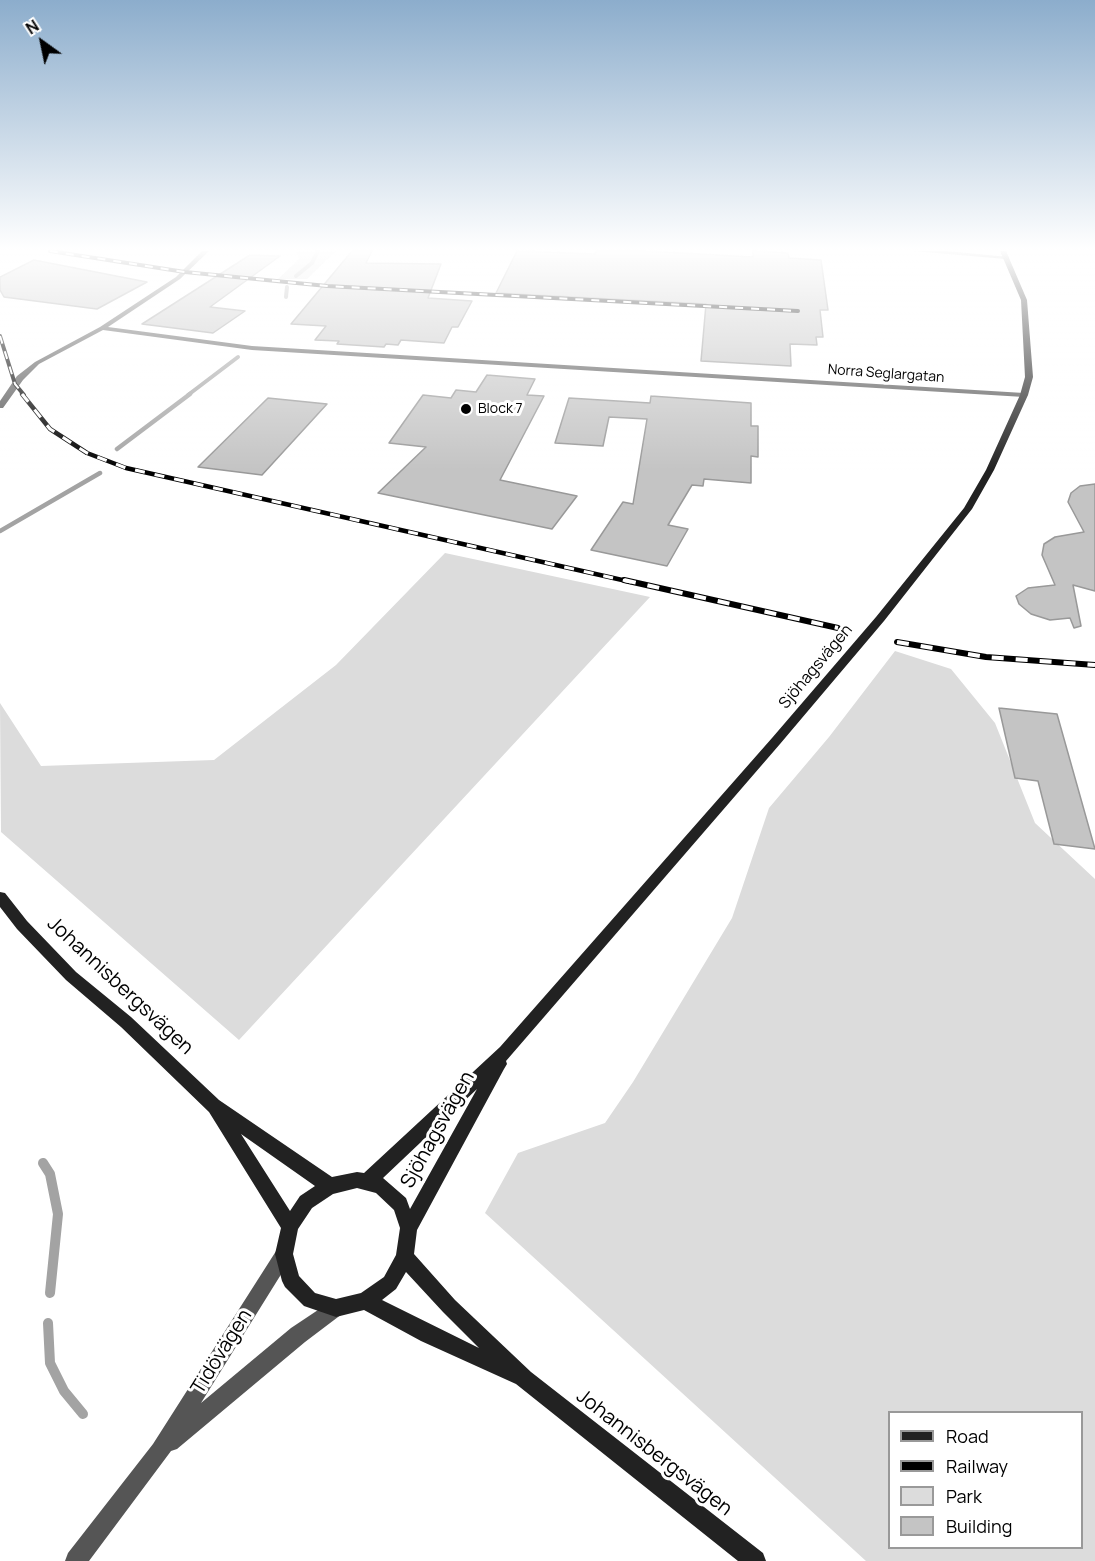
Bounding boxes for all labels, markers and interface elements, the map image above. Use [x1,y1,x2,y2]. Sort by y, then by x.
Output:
north arrow [12,12,72,72]
text: N [21,15,43,39]
street label: Norra Seglargatan [827,362,945,386]
place label: Block 7 [478,401,523,417]
marker: Block 7 [459,402,473,416]
street label: Sjöhagsvägen [775,621,857,713]
street label: Johannisbergsvägen [42,912,198,1060]
street label: Sjöhagsvägen [396,1067,480,1193]
street label: Tidövägen [186,1305,258,1399]
street label: Johannisbergsvägen [571,1385,737,1521]
legend [888,1411,1083,1549]
text: Road [946,1424,989,1448]
text: Railway [946,1454,1008,1478]
text: Park [946,1484,982,1508]
text: Building [946,1514,1012,1538]

